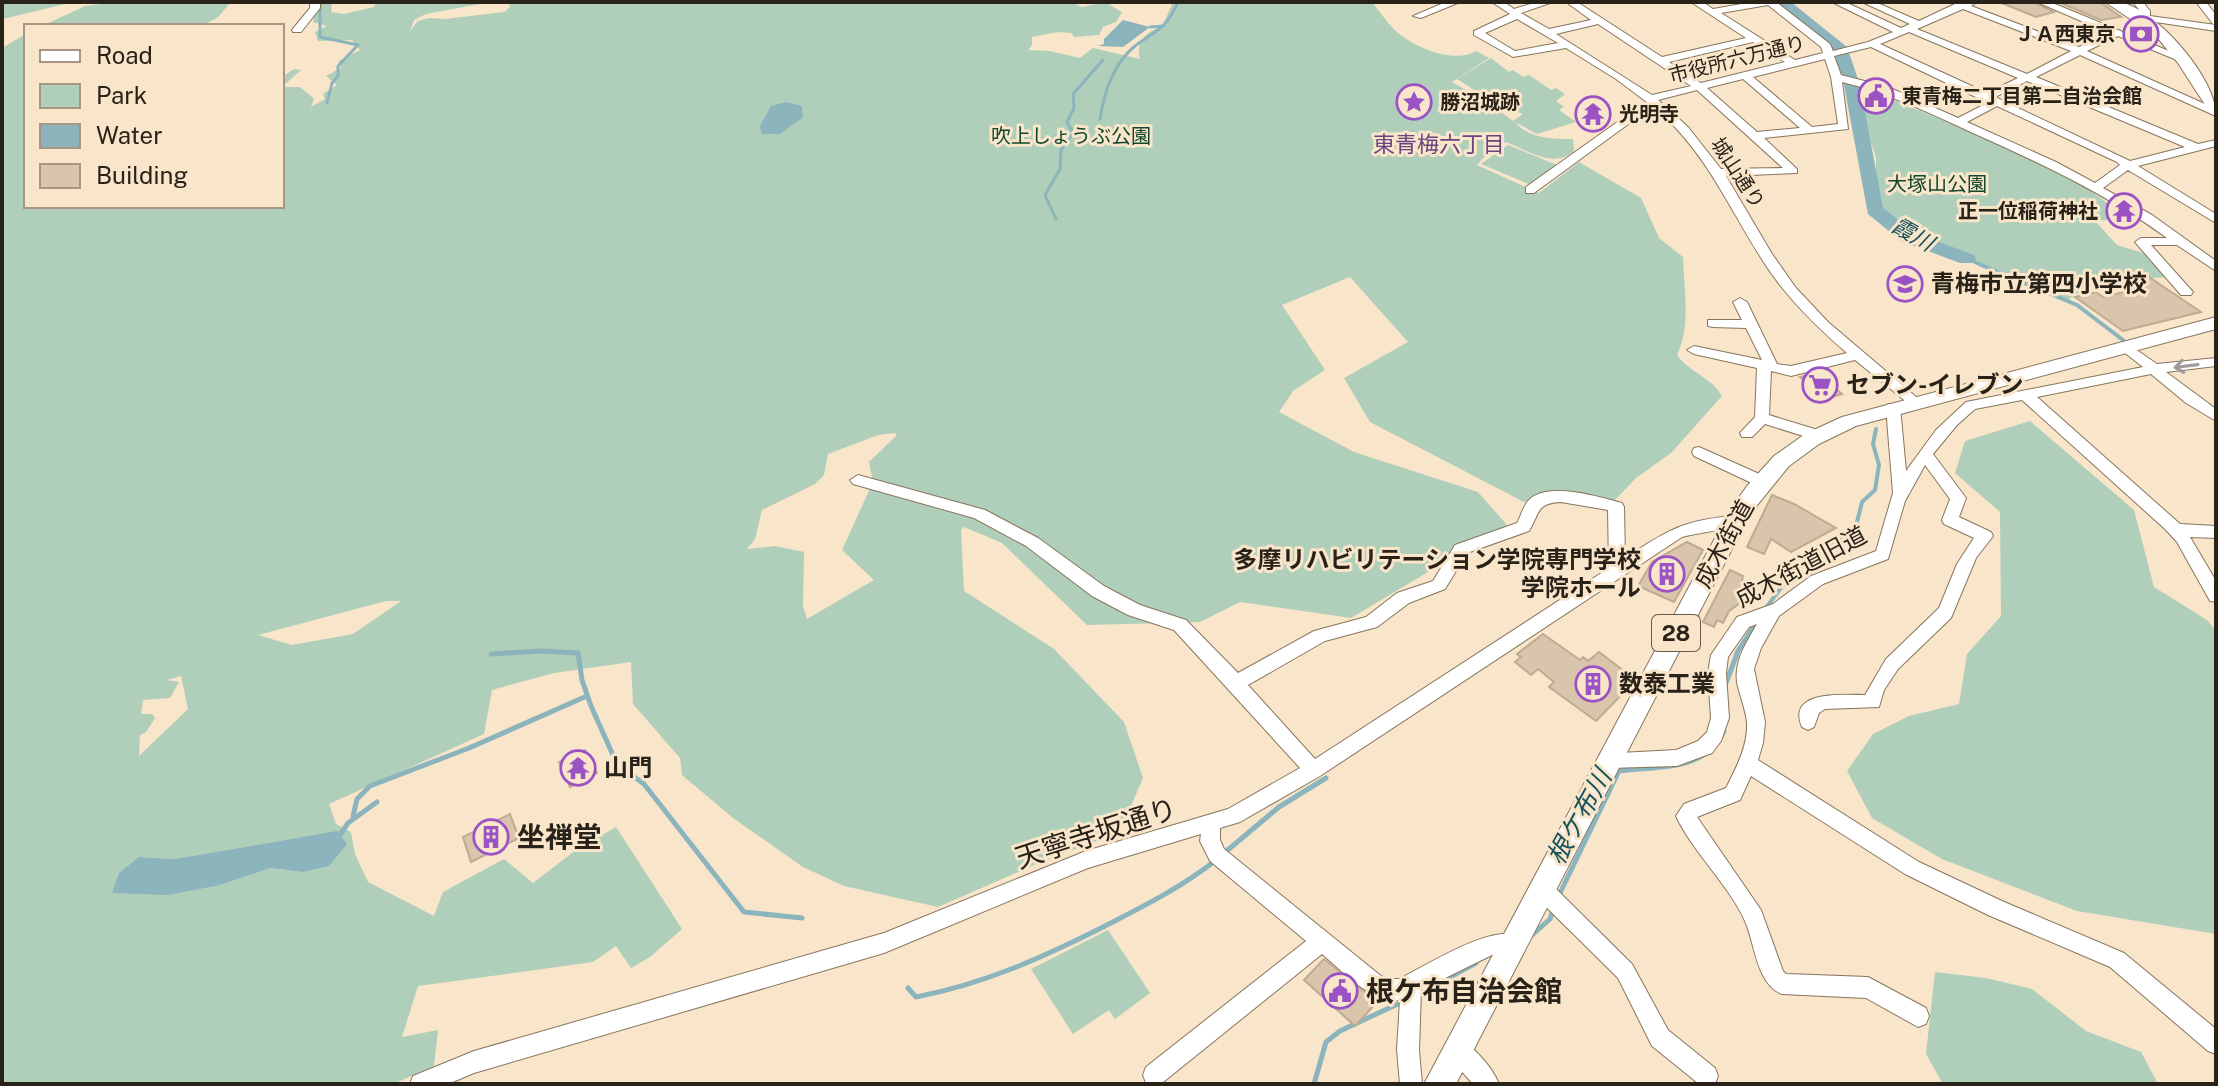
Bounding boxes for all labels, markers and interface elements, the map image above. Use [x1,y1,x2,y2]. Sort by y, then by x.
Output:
bank icon: ＪＡ西東京 [2122,15,2160,53]
place label: ＪＡ西東京 [2015,22,2115,46]
legend [24,24,284,208]
street label: 市役所六万通り [1666,30,1808,88]
text: Road [96,41,153,69]
public building icon: 東青梅二丁目第二自治会館 [1857,77,1895,115]
text: Park [96,81,147,109]
place icon: 勝沼城跡 [1395,83,1433,121]
place label: 東青梅二丁目第二自治会館 [1902,84,2142,108]
place label: 勝沼城跡 [1440,90,1520,114]
temple icon: 光明寺 [1574,95,1612,133]
place label: 光明寺 [1619,102,1679,126]
text: Water [96,121,163,149]
park label: 吹上しょうぶ公園 [991,124,1151,148]
district label: 東青梅六丁目 [1373,131,1505,157]
street label: 城山通り [1706,133,1770,213]
text: Building [96,161,188,189]
park label: 大塚山公園 [1887,172,1987,196]
temple icon: 正一位稲荷神社 [2105,192,2143,230]
place label: 正一位稲荷神社 [1958,199,2098,223]
water label: 霞川 [1887,212,1940,257]
school or university icon: 青梅市立第四小学校 [1886,265,1924,303]
place label: 青梅市立第四小学校 [1931,269,2147,297]
one-way arrow [2173,358,2200,373]
supermarket icon: セブン-イレブン [1801,366,1839,404]
place label: セブン-イレブン [1846,370,2023,398]
street label: 成木街道 [1688,495,1759,592]
street label: 成木街道旧道 [1730,520,1871,612]
place label: 多摩リハビリテーション学院専門学校 学院ホール [1233,545,1641,601]
building icon: 多摩リハビリテーション学院専門学校 学院ホール [1648,555,1686,593]
road number: 28 [1652,615,1700,651]
building icon: 数泰工業 [1574,665,1612,703]
place label: 数泰工業 [1619,669,1715,697]
temple icon: 山門 [559,749,597,787]
place label: 山門 [604,753,652,781]
water label: 根ケ布川 [1540,761,1619,870]
street label: 天寧寺坂通り [1011,791,1181,874]
building icon: 坐禅堂 [472,818,510,856]
place label: 坐禅堂 [517,820,601,853]
public building icon: 根ケ布自治会館 [1321,972,1359,1010]
place label: 根ケ布自治会館 [1366,974,1562,1007]

